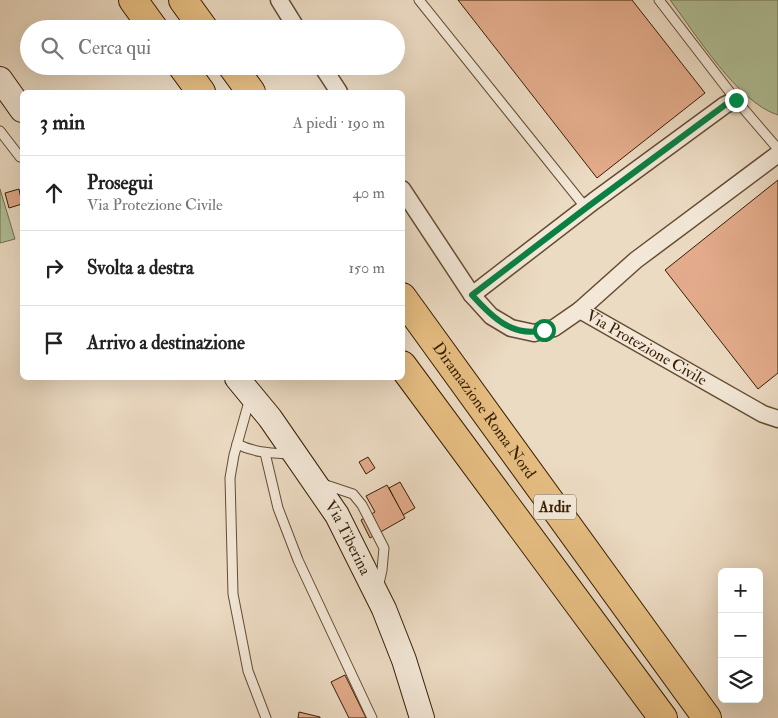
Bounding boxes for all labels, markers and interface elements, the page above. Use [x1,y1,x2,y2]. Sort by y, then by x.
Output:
search box [20,20,405,75]
icon: search [38,34,66,62]
text: Cerca qui [78,36,151,60]
route end [725,89,748,112]
text: 3 min [40,109,85,136]
text: A piedi · 190 m [293,113,385,133]
text: Prosegui [87,171,153,195]
icon: ahead [40,179,68,207]
text: 40 m [352,183,385,203]
text: Via Protezione Civile [87,195,223,215]
icon: right [40,254,68,282]
text: Svolta a destra [87,256,194,280]
text: 150 m [348,258,385,278]
street label: Via Protezione Civile [583,306,711,390]
route start [533,319,556,342]
icon: arrive [40,329,68,357]
text: Arrivo a destinazione [87,331,245,355]
street label: Diramazione Roma Nord [428,338,540,483]
road number: A1dir [534,494,576,520]
street label: Via Tiberina [320,497,376,579]
map controls [718,568,763,703]
button: + [718,568,763,613]
button: − [718,613,763,658]
button: layers [718,658,763,703]

